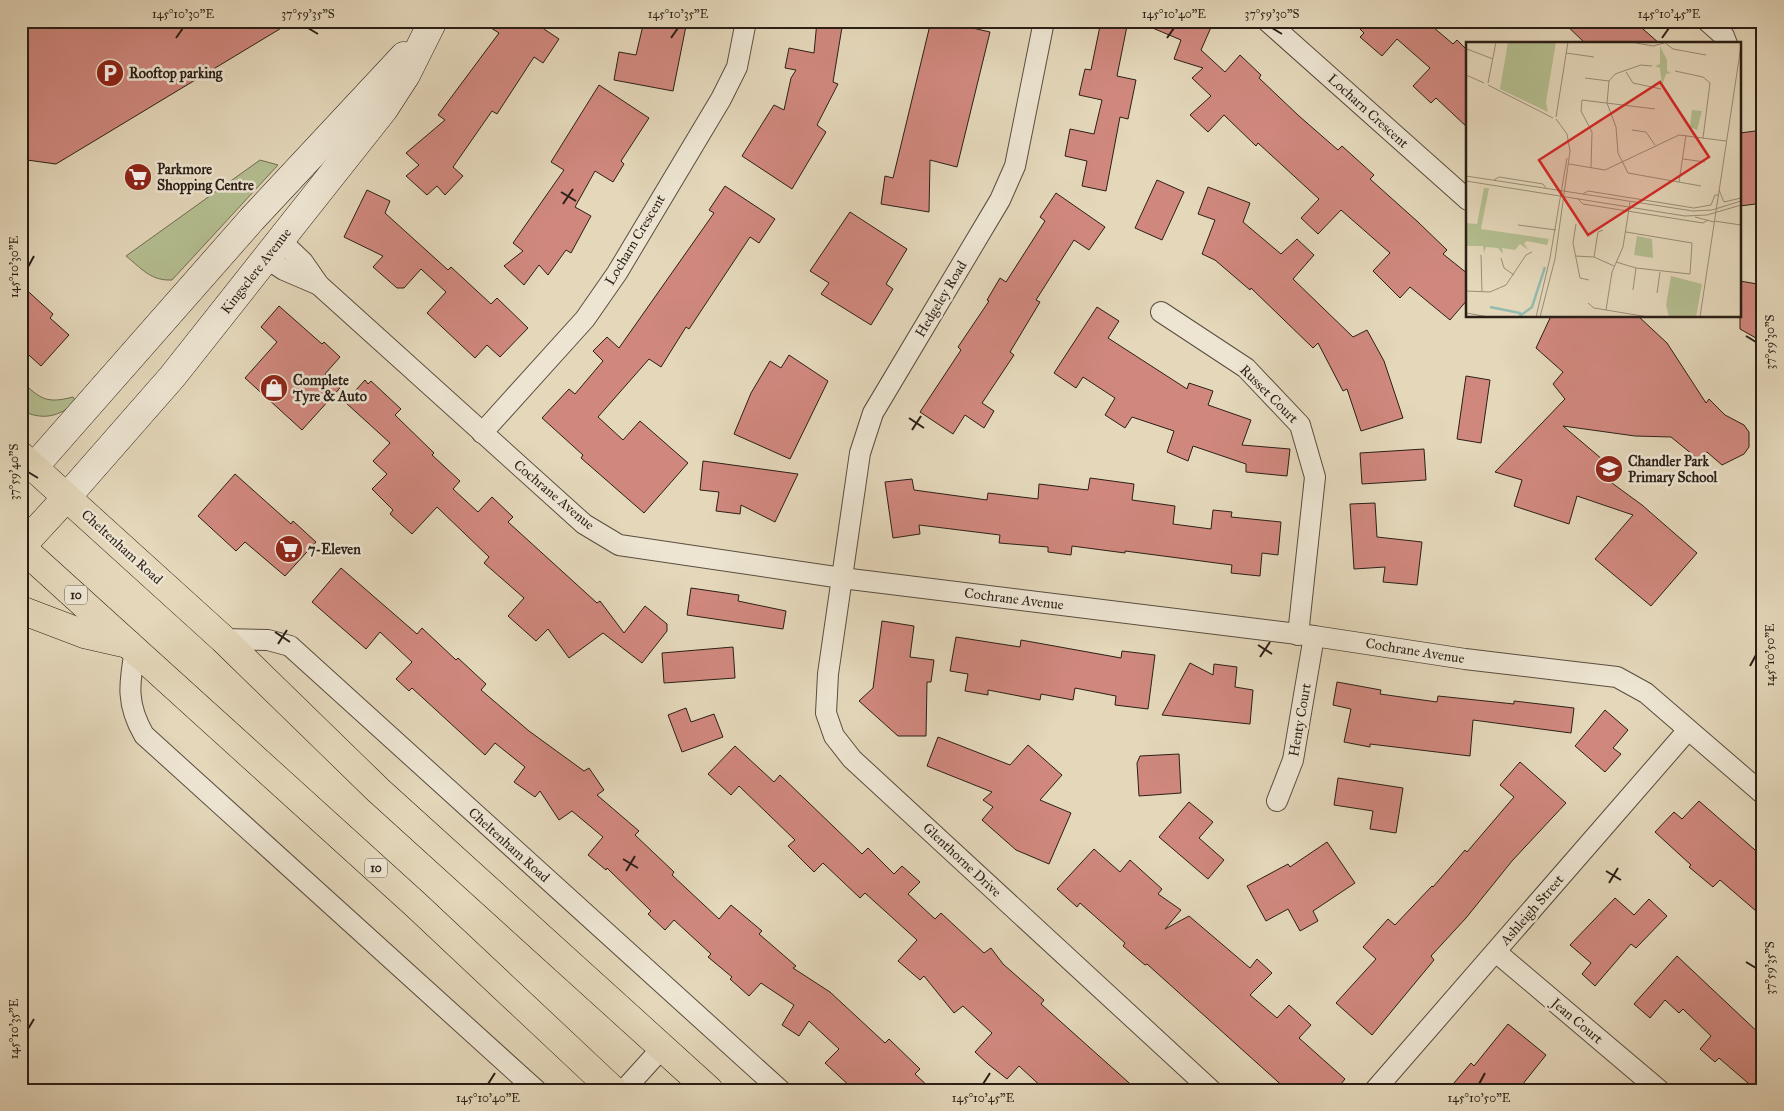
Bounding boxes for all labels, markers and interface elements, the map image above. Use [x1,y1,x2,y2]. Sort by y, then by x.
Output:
text: 145°10'30"E [152,7,214,21]
text: 37°59'35"S [281,7,335,21]
text: 145°10'35"E [648,7,709,21]
text: 145°10'40"E [1142,7,1206,21]
text: 37°59'30"S [1245,7,1300,21]
text: 145°10'45"E [1638,7,1701,21]
inset map [1466,42,1742,318]
parking icon: Rooftop parking [95,58,125,88]
place label: Rooftop parking [129,65,223,83]
street label: Locharn Crescent [1324,70,1412,152]
place label: Parkmore Shopping Centre [157,161,254,195]
supermarket icon: Parkmore Shopping Centre [123,162,153,192]
street label: Locharn Crescent [601,192,669,288]
street label: Kingsclere Avenue [217,224,295,317]
text: 145°10'30"E [7,236,21,298]
street label: Hedgeley Road [912,258,970,340]
text: 37°59'30"S [1763,314,1777,369]
street label: Russet Court [1236,361,1302,427]
place label: Complete Tyre & Auto [292,372,367,406]
shop icon: Complete Tyre & Auto [259,373,289,403]
text: 37°59'40"S [7,444,21,500]
place label: Chandler Park Primary School [1628,453,1718,487]
school or university icon: Chandler Park Primary School [1594,454,1624,484]
street label: Cochrane Avenue [510,456,598,534]
street label: Cheltenham Road [78,506,166,588]
supermarket icon: 7-Eleven [274,534,304,564]
place label: 7-Eleven [308,541,361,558]
street label: Cochrane Avenue [963,584,1065,614]
road number: 10 [65,586,87,604]
text: 145°10'50"E [1763,623,1777,686]
street label: Cochrane Avenue [1364,635,1466,667]
street label: Henty Court [1285,682,1315,758]
street label: Cheltenham Road [465,804,553,886]
street label: Glenthorne Drive [919,819,1005,901]
road number: 10 [365,858,387,878]
street label: Ashleigh Street [1496,871,1567,949]
text: 37°59'35"S [1763,941,1777,995]
street label: Jean Court [1546,993,1606,1048]
text: 145°10'35"E [7,998,21,1059]
text: 145°10'40"E [456,1091,520,1105]
text: 145°10'45"E [952,1091,1015,1105]
text: 145°10'50"E [1448,1091,1511,1105]

